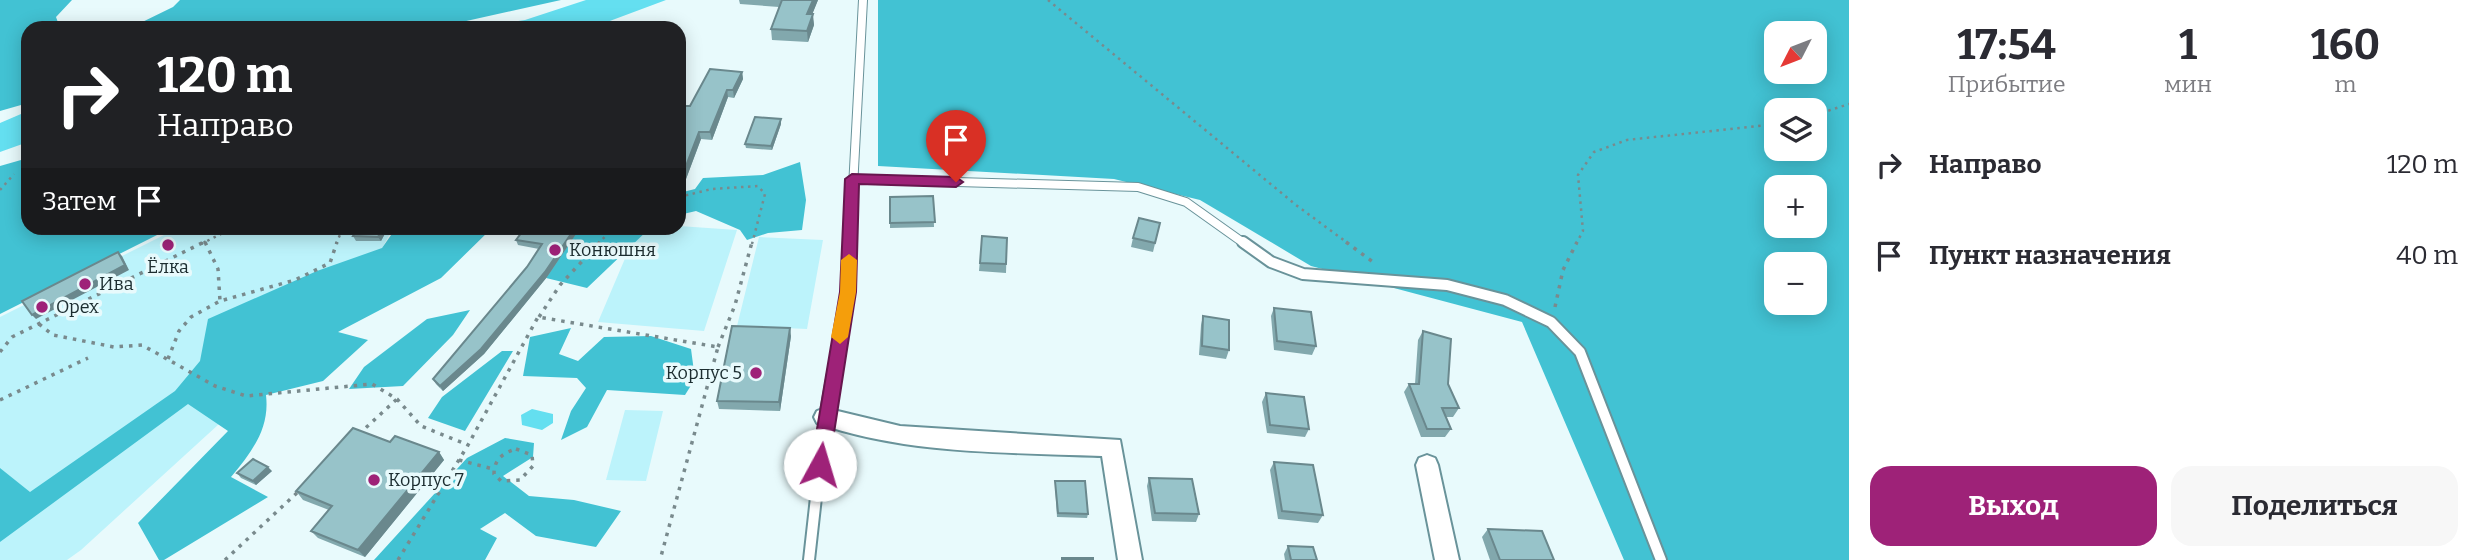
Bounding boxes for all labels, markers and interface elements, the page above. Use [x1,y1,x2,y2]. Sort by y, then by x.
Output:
text: 17:54 [1957,20,2056,70]
text: 1 [2179,20,2197,70]
text: 160 [2311,20,2380,70]
north arrow [1764,21,1827,84]
map controls [1764,21,1827,315]
text: 120 m [157,46,292,105]
icon: right [42,49,133,140]
text: Прибытие [1948,70,2066,98]
text: мин [2164,70,2212,98]
text: m [2335,70,2356,98]
button: layers [1764,98,1827,161]
text: Направо [157,106,294,144]
pin [926,110,986,182]
icon: arrive [937,121,975,159]
icon: right [1870,146,1908,184]
text: Направо [1929,149,2042,180]
text: 120 m [2387,149,2458,180]
button: + [1764,175,1827,238]
icon: arrive [130,182,168,220]
text: Затем [42,186,116,217]
marker: Ёлка [160,237,176,253]
icon: arrive [1870,237,1908,275]
place label: Конюшня [569,239,656,261]
text: Пункт назначения [1929,240,2171,271]
text: 40 m [2396,240,2458,271]
marker: Конюшня [547,242,563,258]
button: − [1764,252,1827,315]
place label: Ёлка [147,256,189,278]
place label: Ива [99,273,134,295]
marker: Ива [77,276,93,292]
place label: Орех [56,296,99,318]
marker: Орех [34,299,50,315]
place label: Корпус 5 [666,362,742,384]
marker: Корпус 5 [748,365,764,381]
position arrow [783,428,857,502]
button: Выход [1870,466,2157,546]
button: Поделиться [2171,466,2458,546]
place label: Корпус 7 [388,469,464,491]
marker: Корпус 7 [366,472,382,488]

